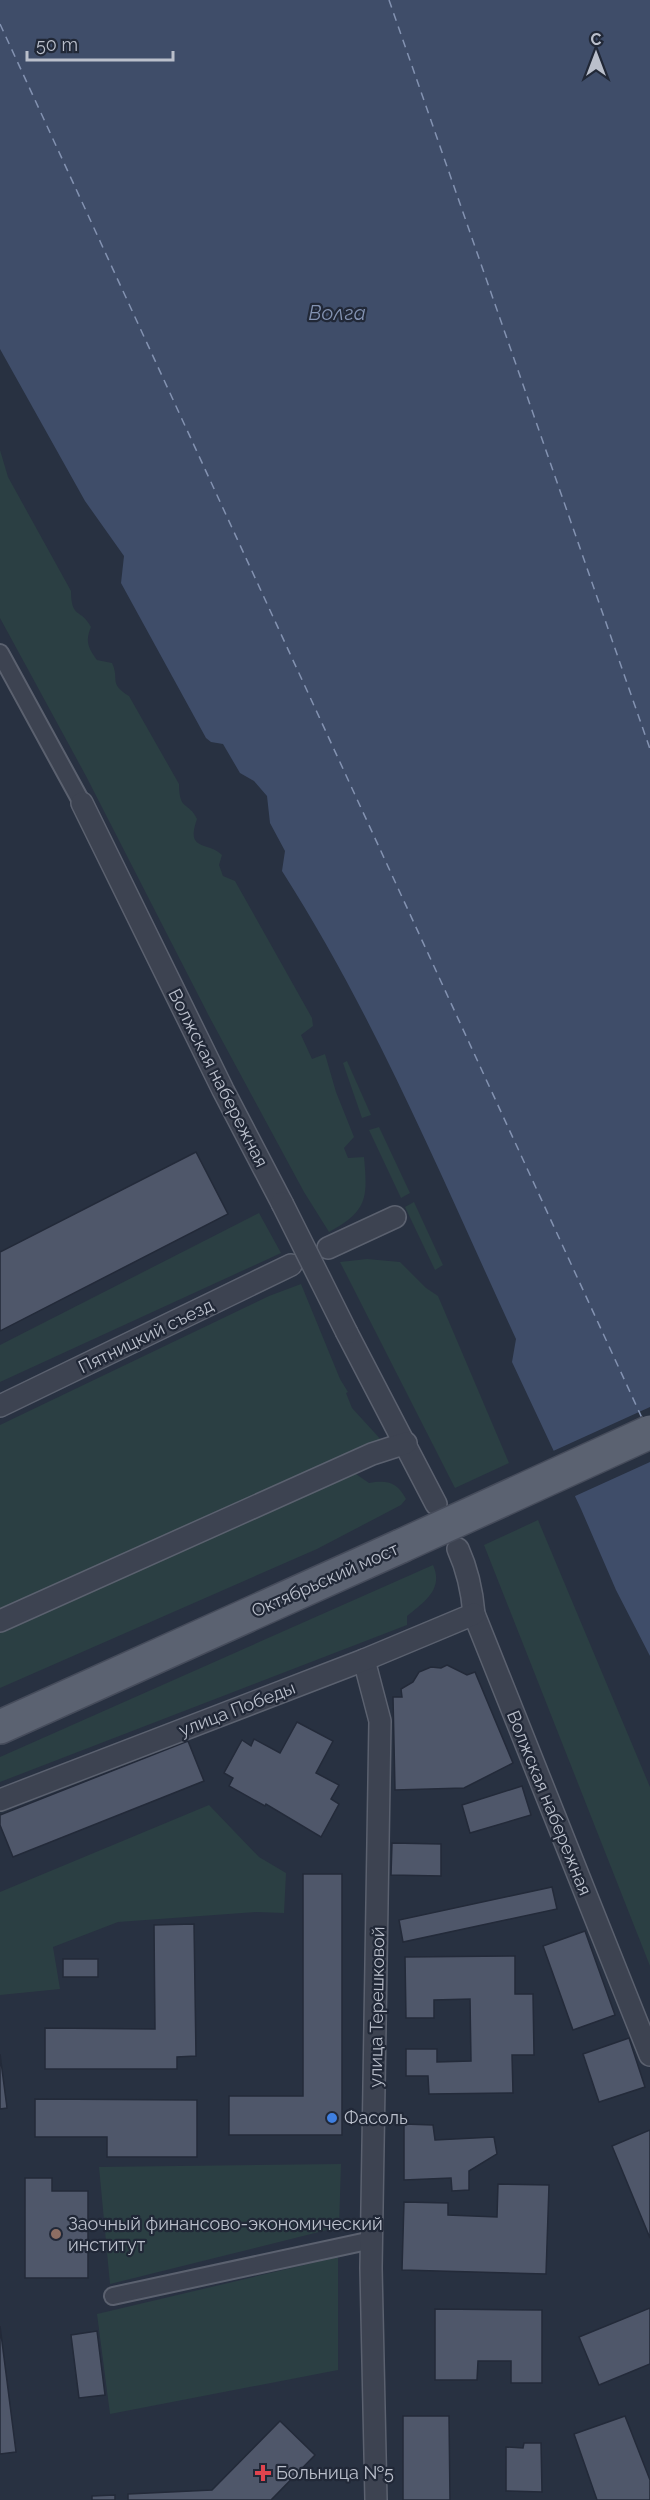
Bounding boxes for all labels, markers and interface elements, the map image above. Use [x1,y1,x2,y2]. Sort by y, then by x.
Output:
scale bar [27,24,172,62]
north arrow [566,24,626,84]
text: С [591,30,602,49]
text: 50 m [36,34,78,55]
water label: Волга [308,301,366,325]
street label: Волжская набережная [164,985,273,1170]
street label: Пятницкий съезд [75,1294,217,1377]
street label: Октябрьский мост [248,1538,402,1621]
street label: улица Победы [176,1677,298,1740]
street label: Волжская набережная [503,1707,596,1898]
street label: улица Терешковой [365,1926,388,2088]
place label: Фасоль [344,2107,408,2128]
marker: Фасоль [325,2111,339,2125]
place label: Заочный финансово-экономический институт [68,2213,383,2255]
marker: Заочный финансово-экономический институт [49,2227,63,2241]
place label: Больница №5 [276,2462,394,2483]
marker: Больница №5 [254,2464,272,2482]

